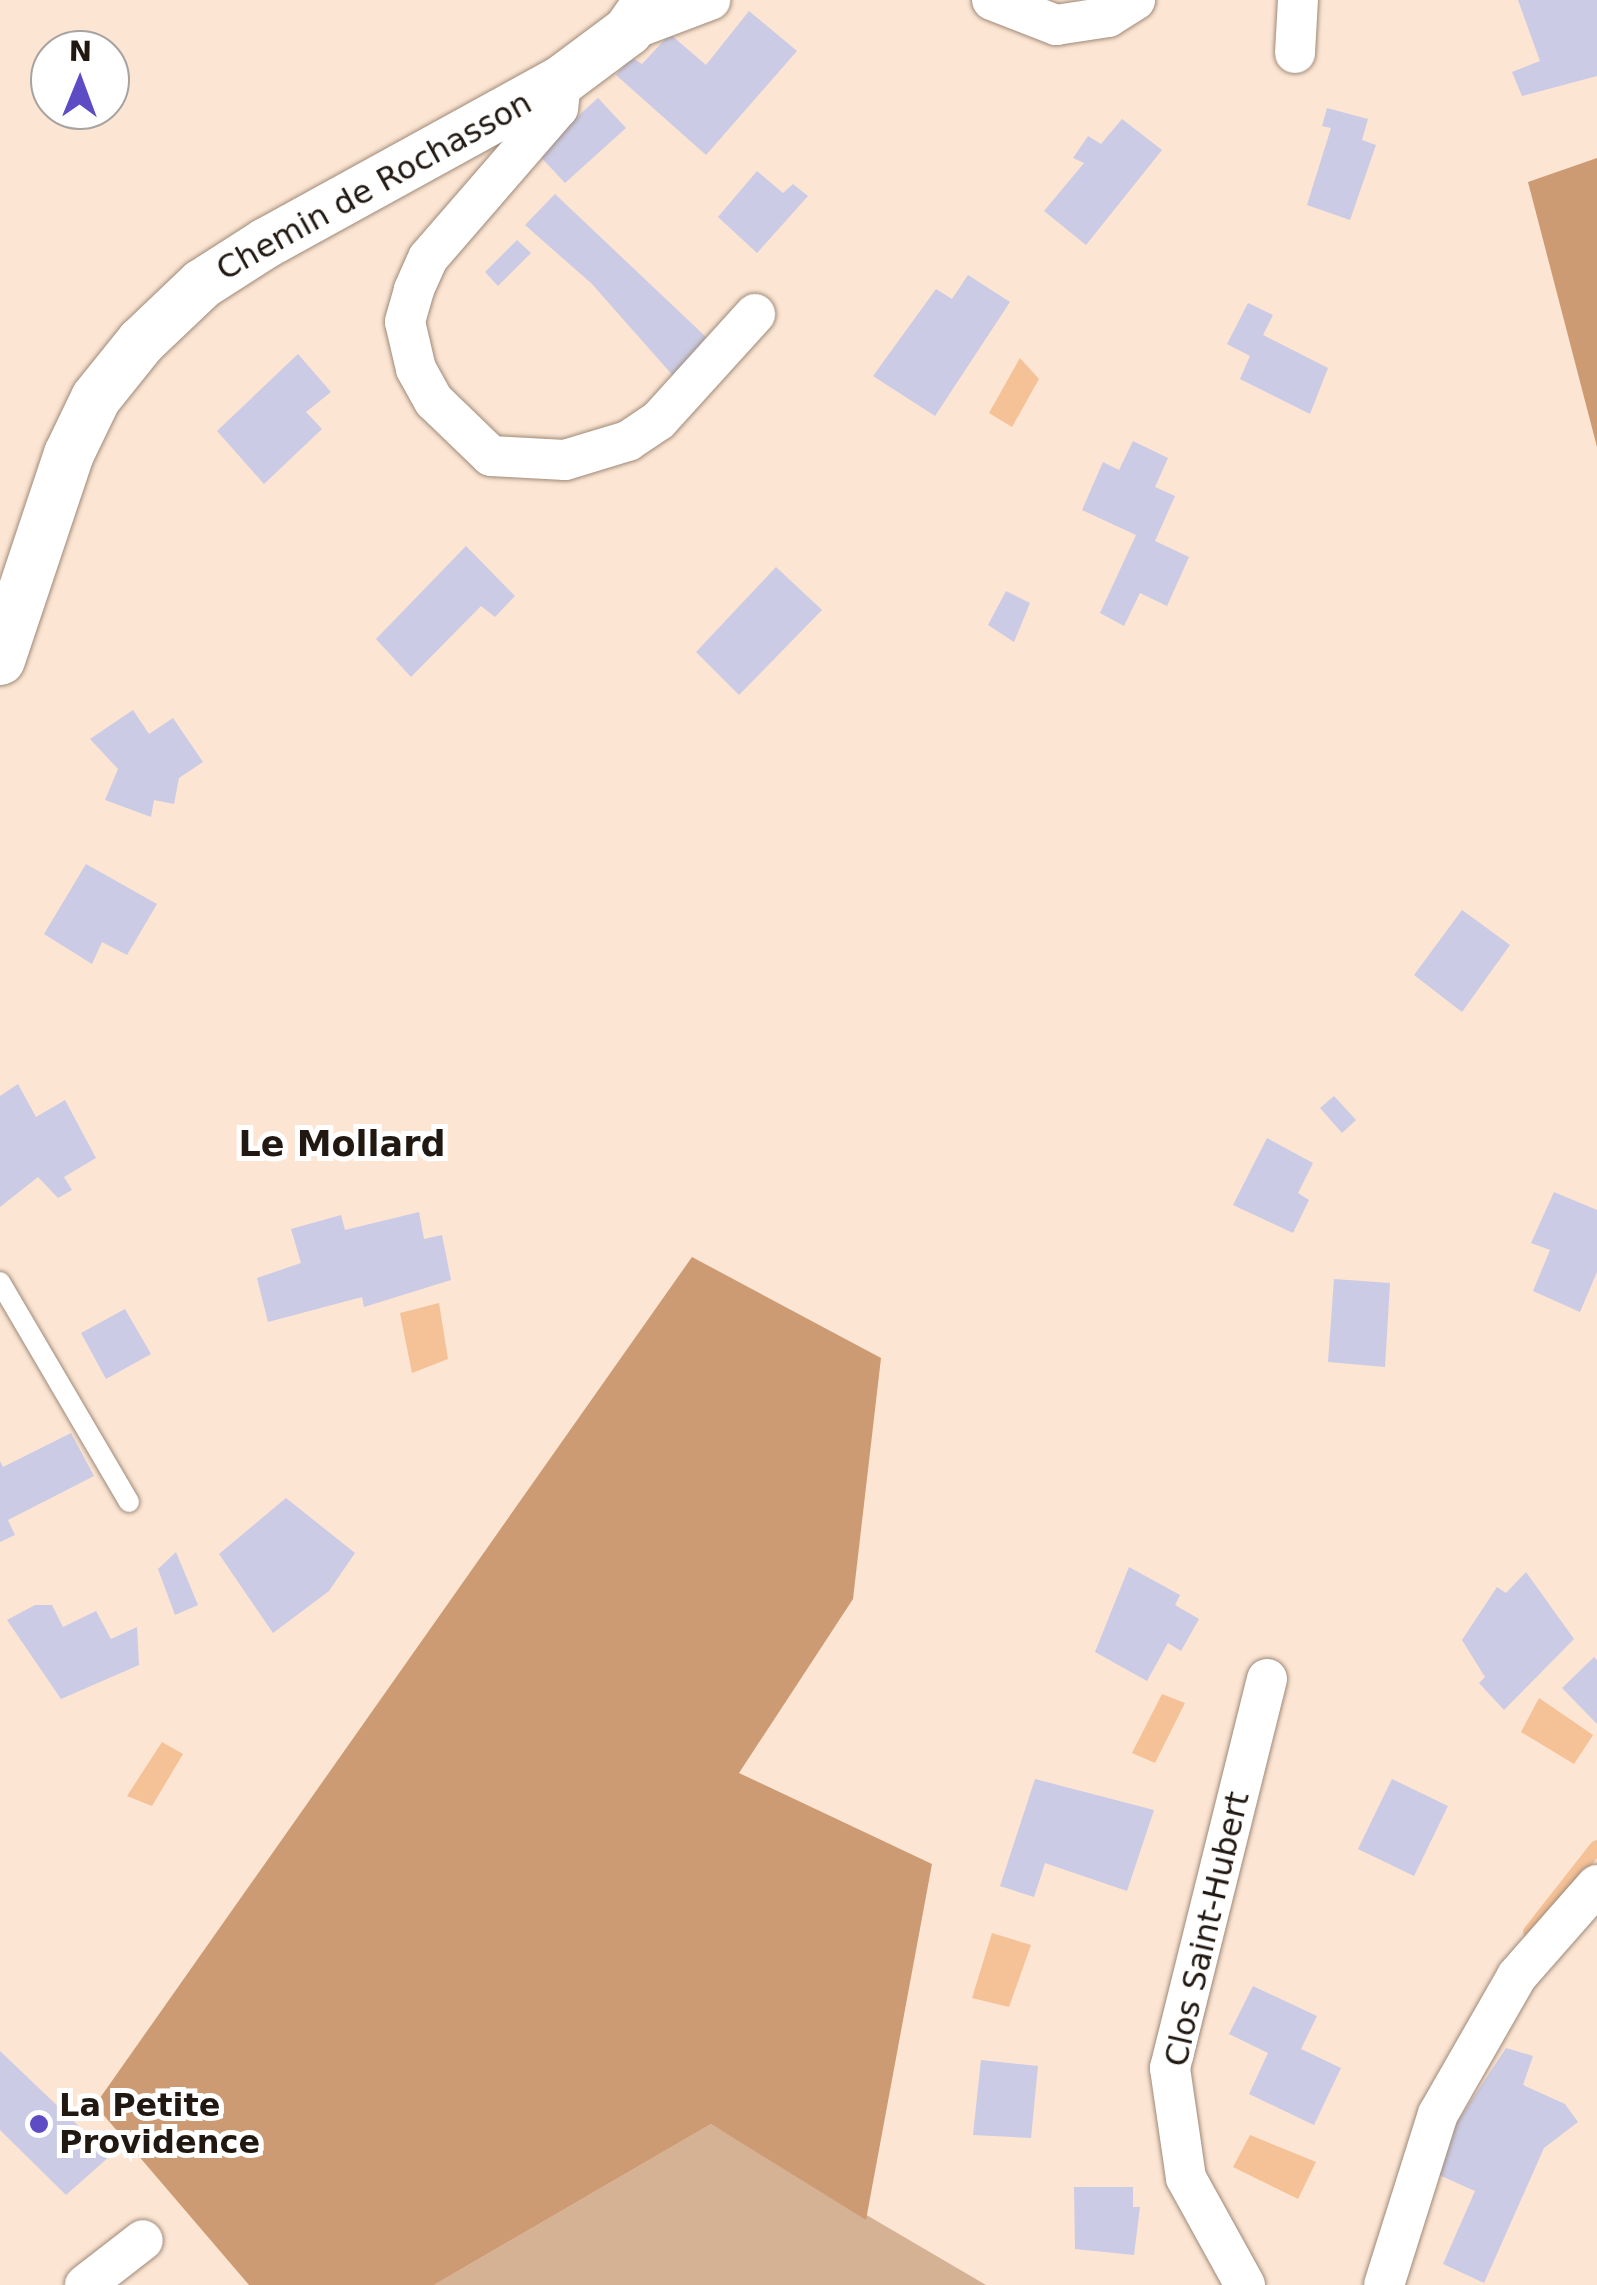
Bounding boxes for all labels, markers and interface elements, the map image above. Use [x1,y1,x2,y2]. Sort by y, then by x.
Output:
north arrow [30,30,130,130]
text: N [68,35,93,68]
street label: Chemin de Rochasson [210,83,538,289]
district label: Le Mollard [238,1123,446,1165]
street label: Clos Saint-Hubert [1157,1788,1257,2070]
place label: La Petite Providence [59,2087,260,2162]
marker: La Petite Providence [28,2113,50,2135]

